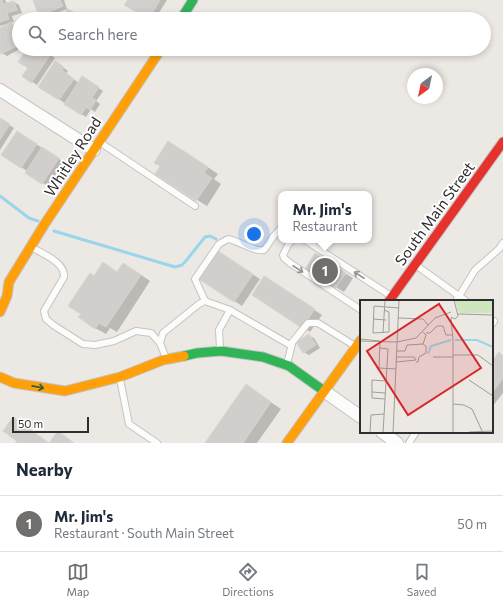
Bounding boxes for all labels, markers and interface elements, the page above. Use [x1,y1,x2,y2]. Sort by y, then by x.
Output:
search box [12,12,491,56]
icon: search [26,23,48,45]
text: Search here [58,25,137,43]
north arrow [407,68,443,104]
street label: Whitley Road [40,113,105,200]
street label: South Main Street [391,158,478,269]
popup [278,191,372,243]
text: Mr. Jim's [292,200,352,218]
text: Restaurant [292,218,358,234]
your location [244,224,264,244]
pin: 1 [312,256,338,286]
one-way arrow [292,265,303,273]
one-way arrow [353,271,365,279]
inset map [360,300,493,433]
one-way arrow [31,384,44,392]
scale bar [12,415,89,434]
text: 50 m [18,417,43,430]
text: Nearby [16,459,73,480]
text: Mr. Jim's [54,507,113,525]
text: 1 [26,516,32,532]
text: 50 m [457,516,487,532]
text: Restaurant · South Main Street [54,525,234,541]
tab: Map [67,561,89,598]
tab: Directions [222,561,274,598]
tab: Saved [407,561,436,598]

